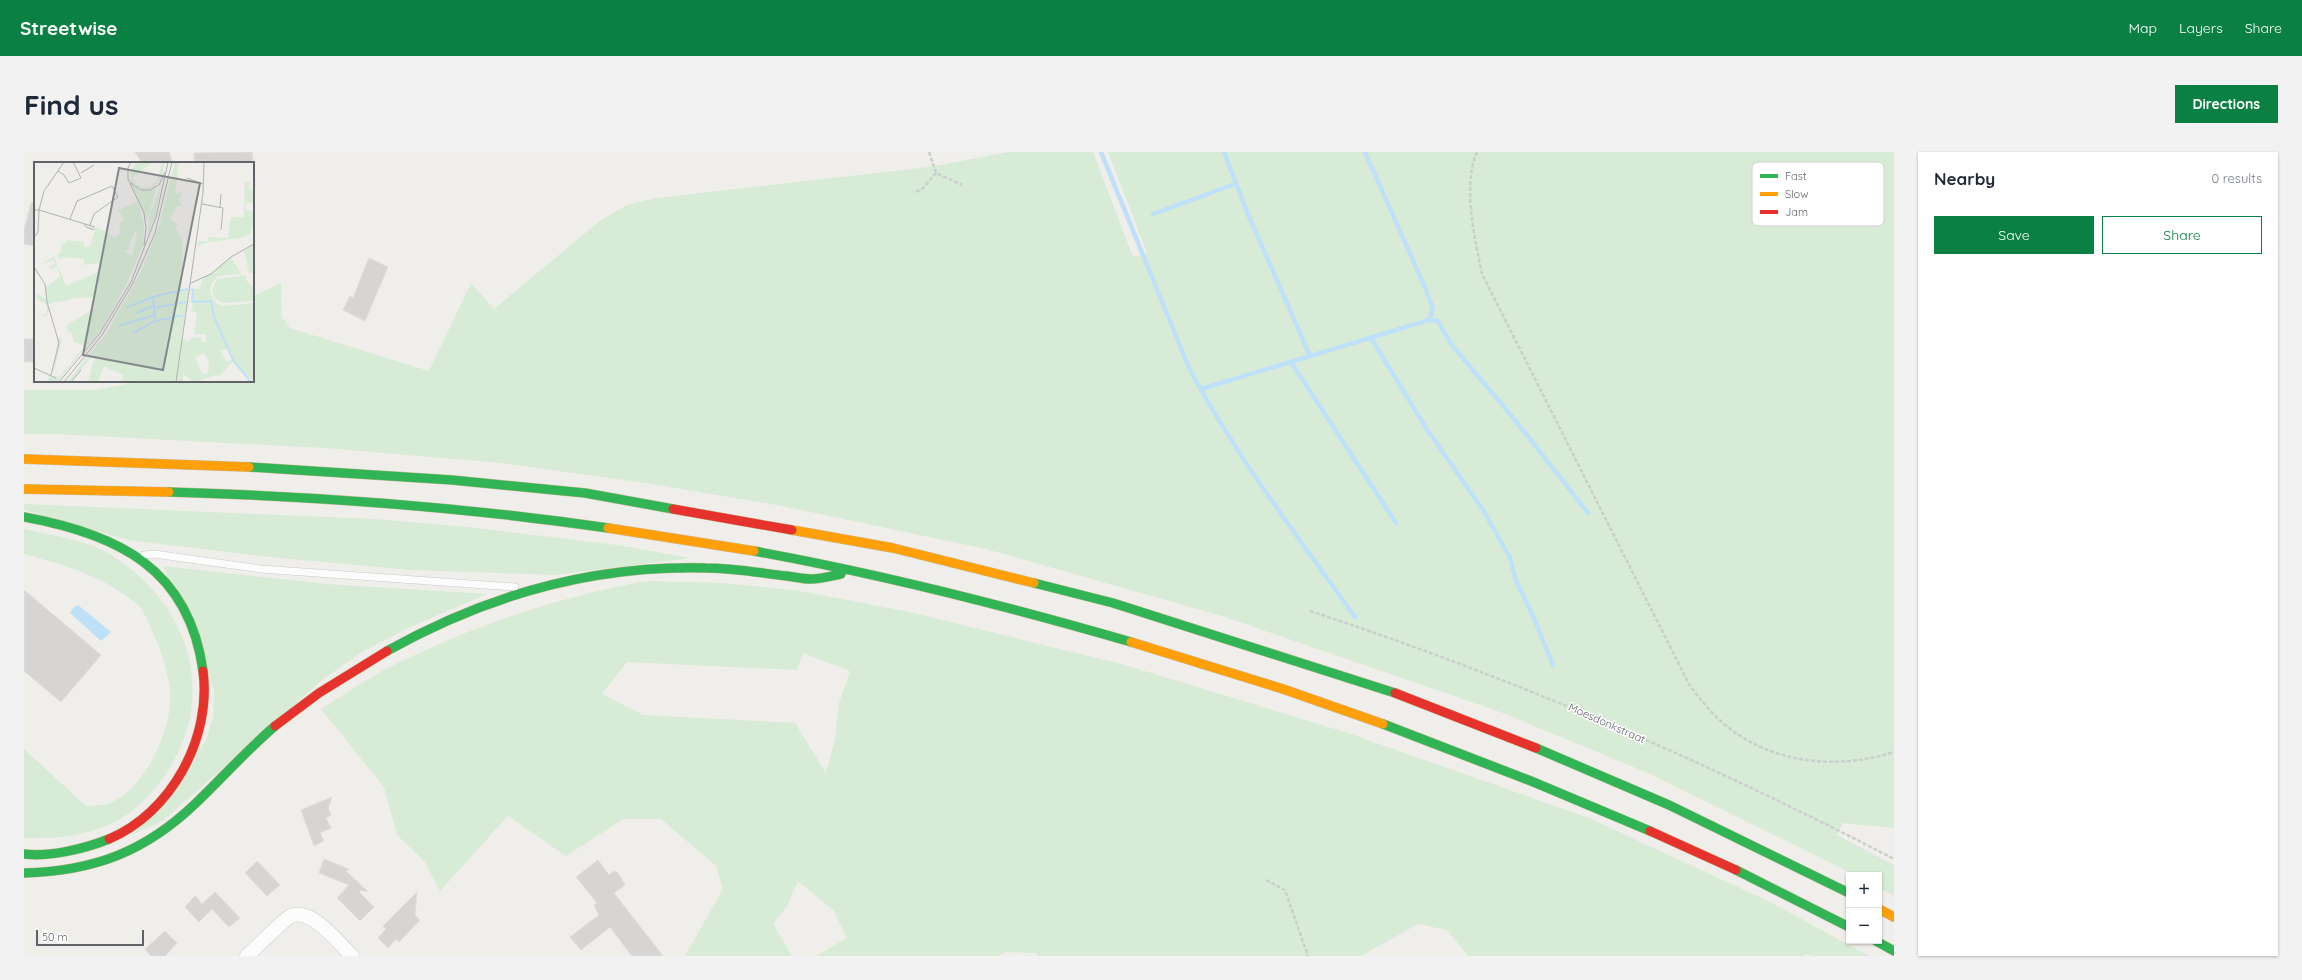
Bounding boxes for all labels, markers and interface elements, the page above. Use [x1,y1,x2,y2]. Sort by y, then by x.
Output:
text: Streetwise [20,16,117,40]
text: Map [2128,19,2157,37]
text: Layers [2179,19,2223,37]
text: Share [2245,19,2282,37]
button: Directions [2175,85,2278,123]
text: Find us [24,87,118,122]
inset map [34,162,254,382]
legend [1752,162,1884,226]
text: Nearby [1934,168,1995,189]
text: Fast [1785,169,1807,183]
text: 0 results [2211,170,2262,186]
text: Slow [1785,187,1809,201]
text: Jam [1785,205,1808,219]
button: Save [1934,216,2094,254]
button: Share [2102,216,2262,254]
street label: Moesdonkstraat [1566,700,1648,746]
map controls [1846,872,1882,944]
button: + [1846,872,1882,908]
button: − [1846,908,1882,944]
scale bar [36,928,144,947]
text: 50 m [42,930,68,944]

